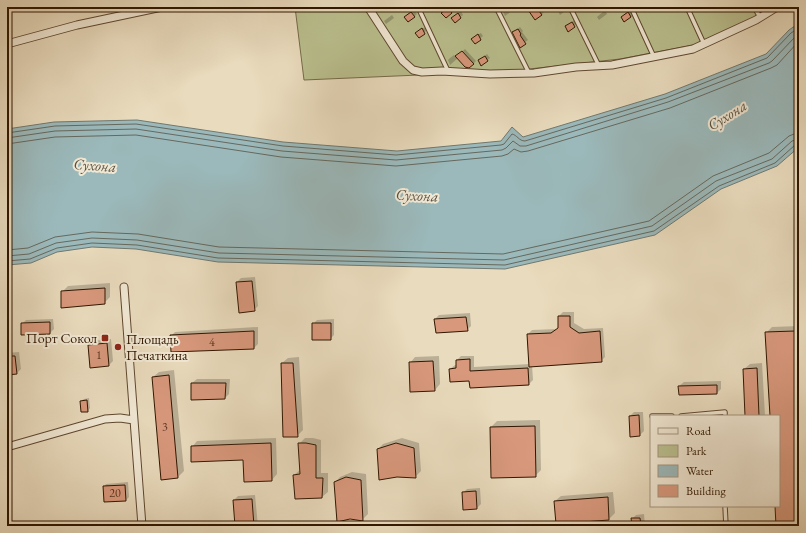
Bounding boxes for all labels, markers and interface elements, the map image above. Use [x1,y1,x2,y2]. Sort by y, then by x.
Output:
water label: Сухона [704,96,750,134]
water label: Сухона [73,154,117,176]
water label: Сухона [395,184,439,206]
place label: Порт Сокол [26,329,97,347]
place label: Площадь Печаткина [126,330,188,364]
marker: Порт Сокол [100,333,110,343]
house number: 4 [209,334,215,350]
marker: Площадь Печаткина [113,342,123,352]
house number: 1 [96,347,102,363]
legend [650,415,780,507]
house number: 3 [162,419,168,435]
text: Road [686,423,712,439]
text: Park [686,443,707,459]
text: Water [686,463,713,479]
text: Building [686,483,727,499]
house number: 20 [109,485,121,501]

